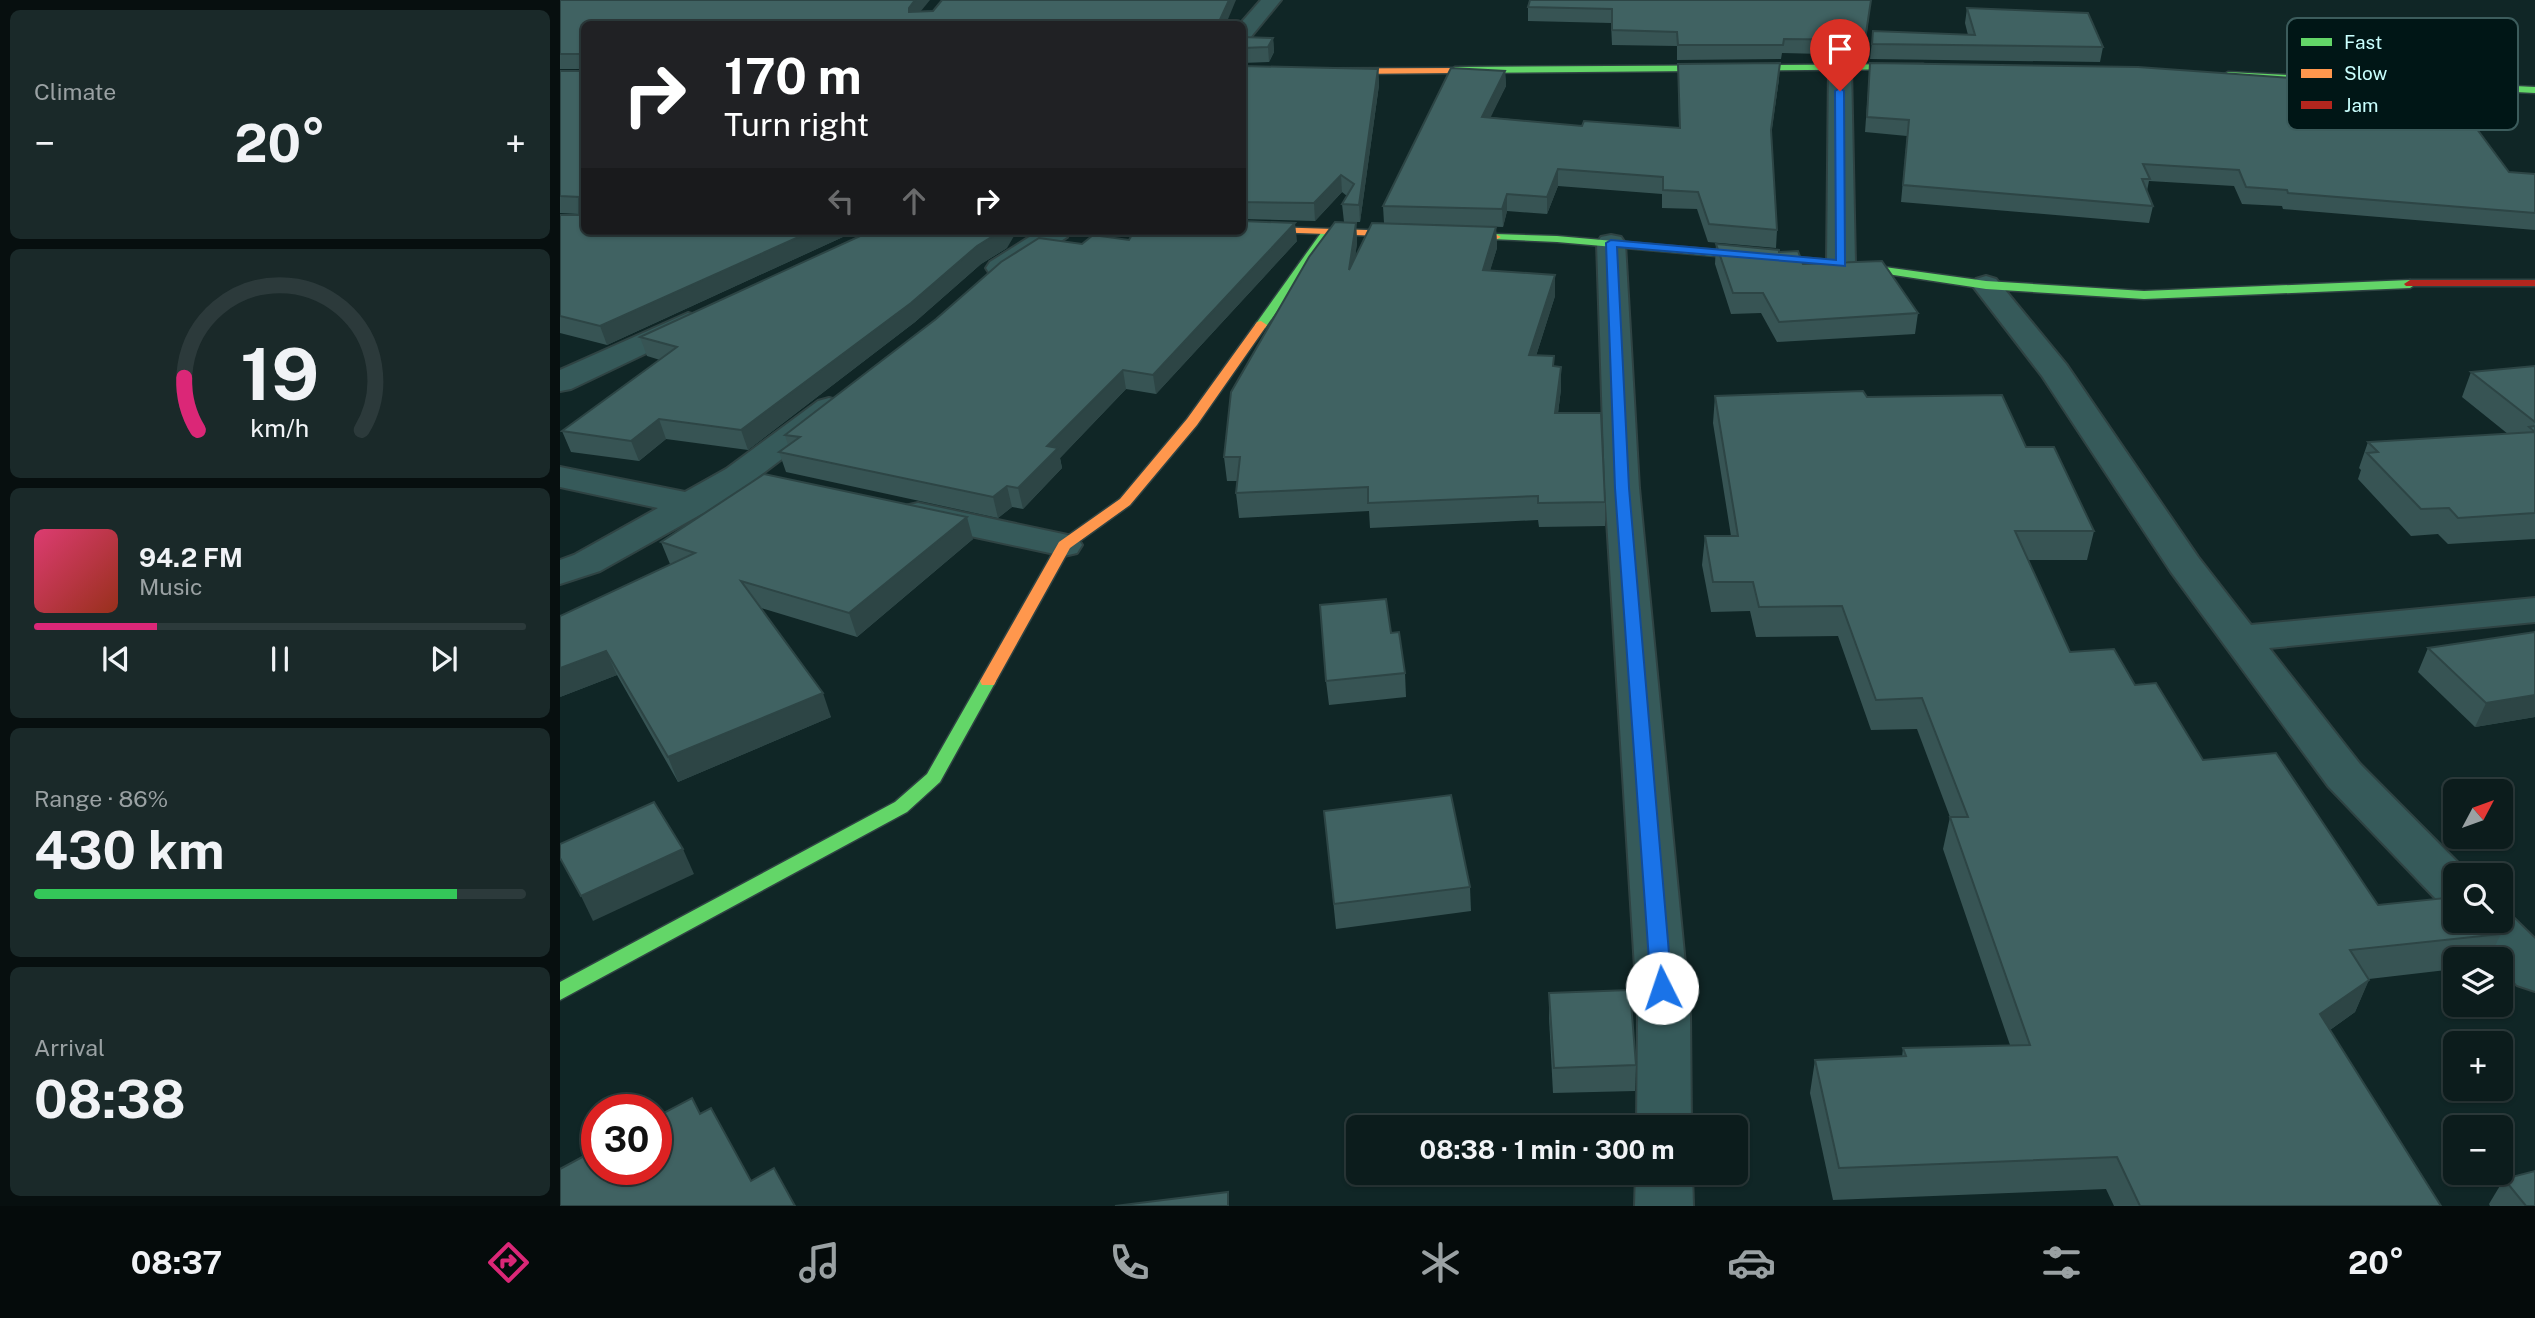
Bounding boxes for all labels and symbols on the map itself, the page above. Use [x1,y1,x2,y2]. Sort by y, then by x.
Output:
legend [2287,18,2518,130]
pin [1810,19,1870,91]
text: Fast [2344,31,2382,53]
text: Slow [2344,62,2388,84]
text: Jam [2344,94,2378,116]
north arrow [2443,779,2513,849]
position arrow [1625,951,1699,1025]
speed limit sign: 30 [581,1094,672,1185]

